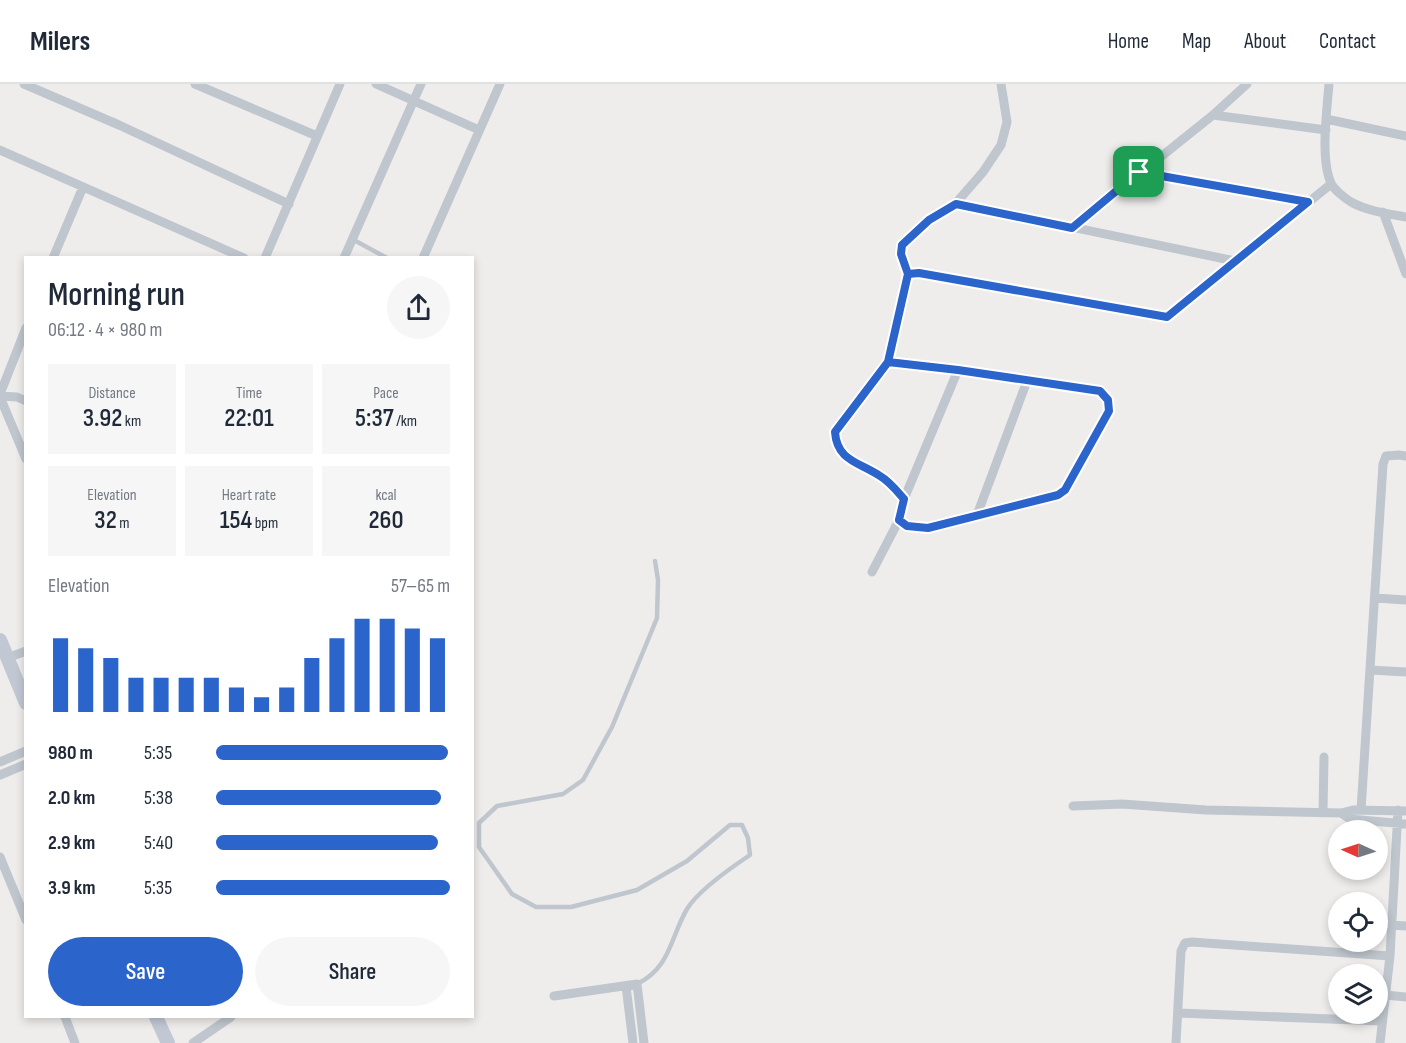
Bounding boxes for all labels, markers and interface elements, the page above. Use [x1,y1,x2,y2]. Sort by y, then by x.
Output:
text: Milers [30,25,90,58]
text: Home [1108,29,1149,54]
text: Map [1182,29,1211,54]
text: About [1244,29,1286,54]
text: Contact [1319,29,1376,54]
pin [1113,146,1164,197]
icon: arrive [1122,155,1155,188]
text: Morning run [48,275,185,315]
button: share [387,276,450,339]
text: 06:12 · 4 × 980 m [48,318,162,342]
text: Distance [88,384,136,403]
text: Time [236,384,262,403]
text: Pace [373,384,399,403]
text: 3.92 [83,403,122,434]
text: 22:01 [224,403,274,434]
text: 5:37 [355,403,394,434]
text: km [122,412,141,431]
text: /km [394,412,417,431]
text: Elevation [87,486,137,505]
text: Heart rate [222,486,276,505]
text: kcal [375,486,397,505]
text: 32 [94,505,117,536]
text: 154 [220,505,252,536]
text: 260 [368,505,404,536]
text: m [117,514,130,533]
text: bpm [252,514,278,533]
text: Elevation [48,574,110,598]
text: 57–65 m [391,574,450,598]
text: 980 m [48,741,93,765]
text: 5:35 [144,741,172,765]
text: 2.0 km [48,786,95,810]
text: 5:38 [144,786,173,810]
north arrow [1328,820,1388,880]
map controls [1328,820,1388,1024]
text: 2.9 km [48,831,95,855]
text: 5:40 [144,831,173,855]
text: 3.9 km [48,876,96,900]
text: 5:35 [144,876,172,900]
button: locate [1328,892,1388,952]
button: Save [48,937,243,1006]
button: Share [255,937,450,1006]
button: layers [1328,964,1388,1024]

